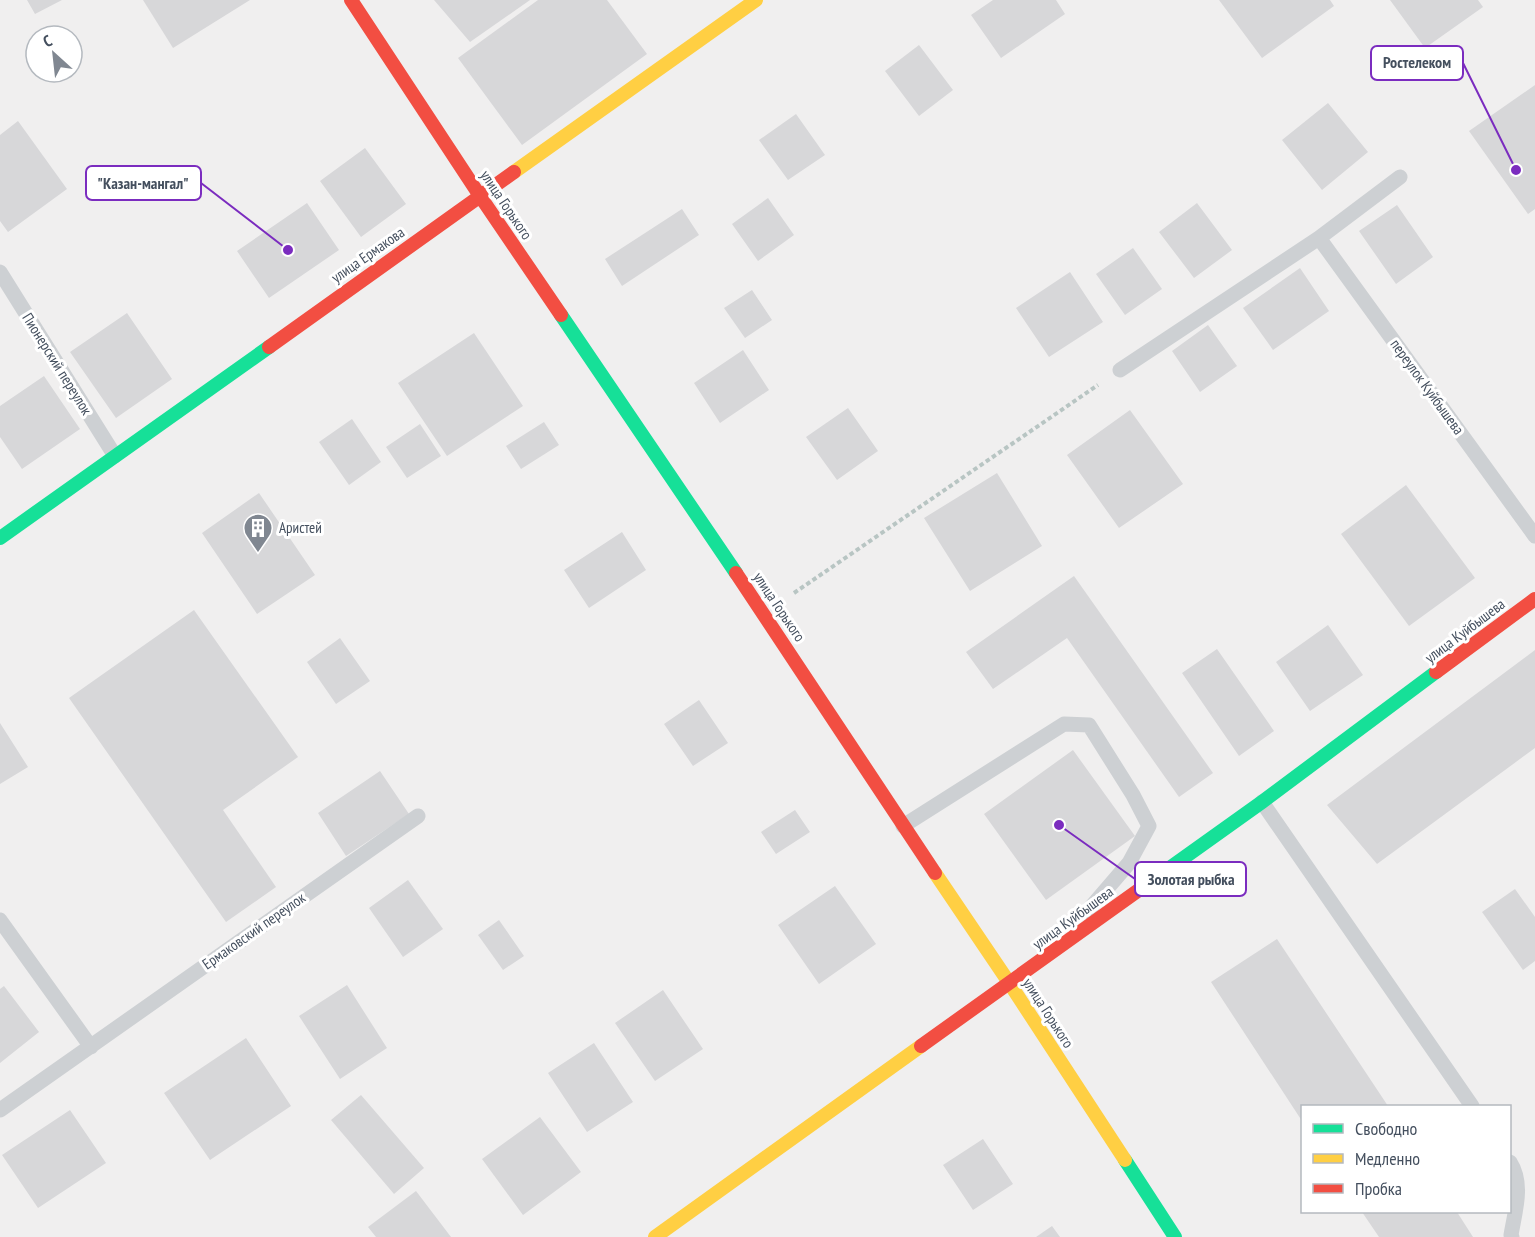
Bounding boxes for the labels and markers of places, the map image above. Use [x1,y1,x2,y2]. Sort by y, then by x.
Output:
callout: Ростелеком [1371,46,1463,80]
callout: "Казан-мангал" [86,166,201,200]
building icon: Аристей [242,512,274,554]
place label: Аристей [279,518,322,537]
callout: Золотая рыбка [1135,862,1246,896]

